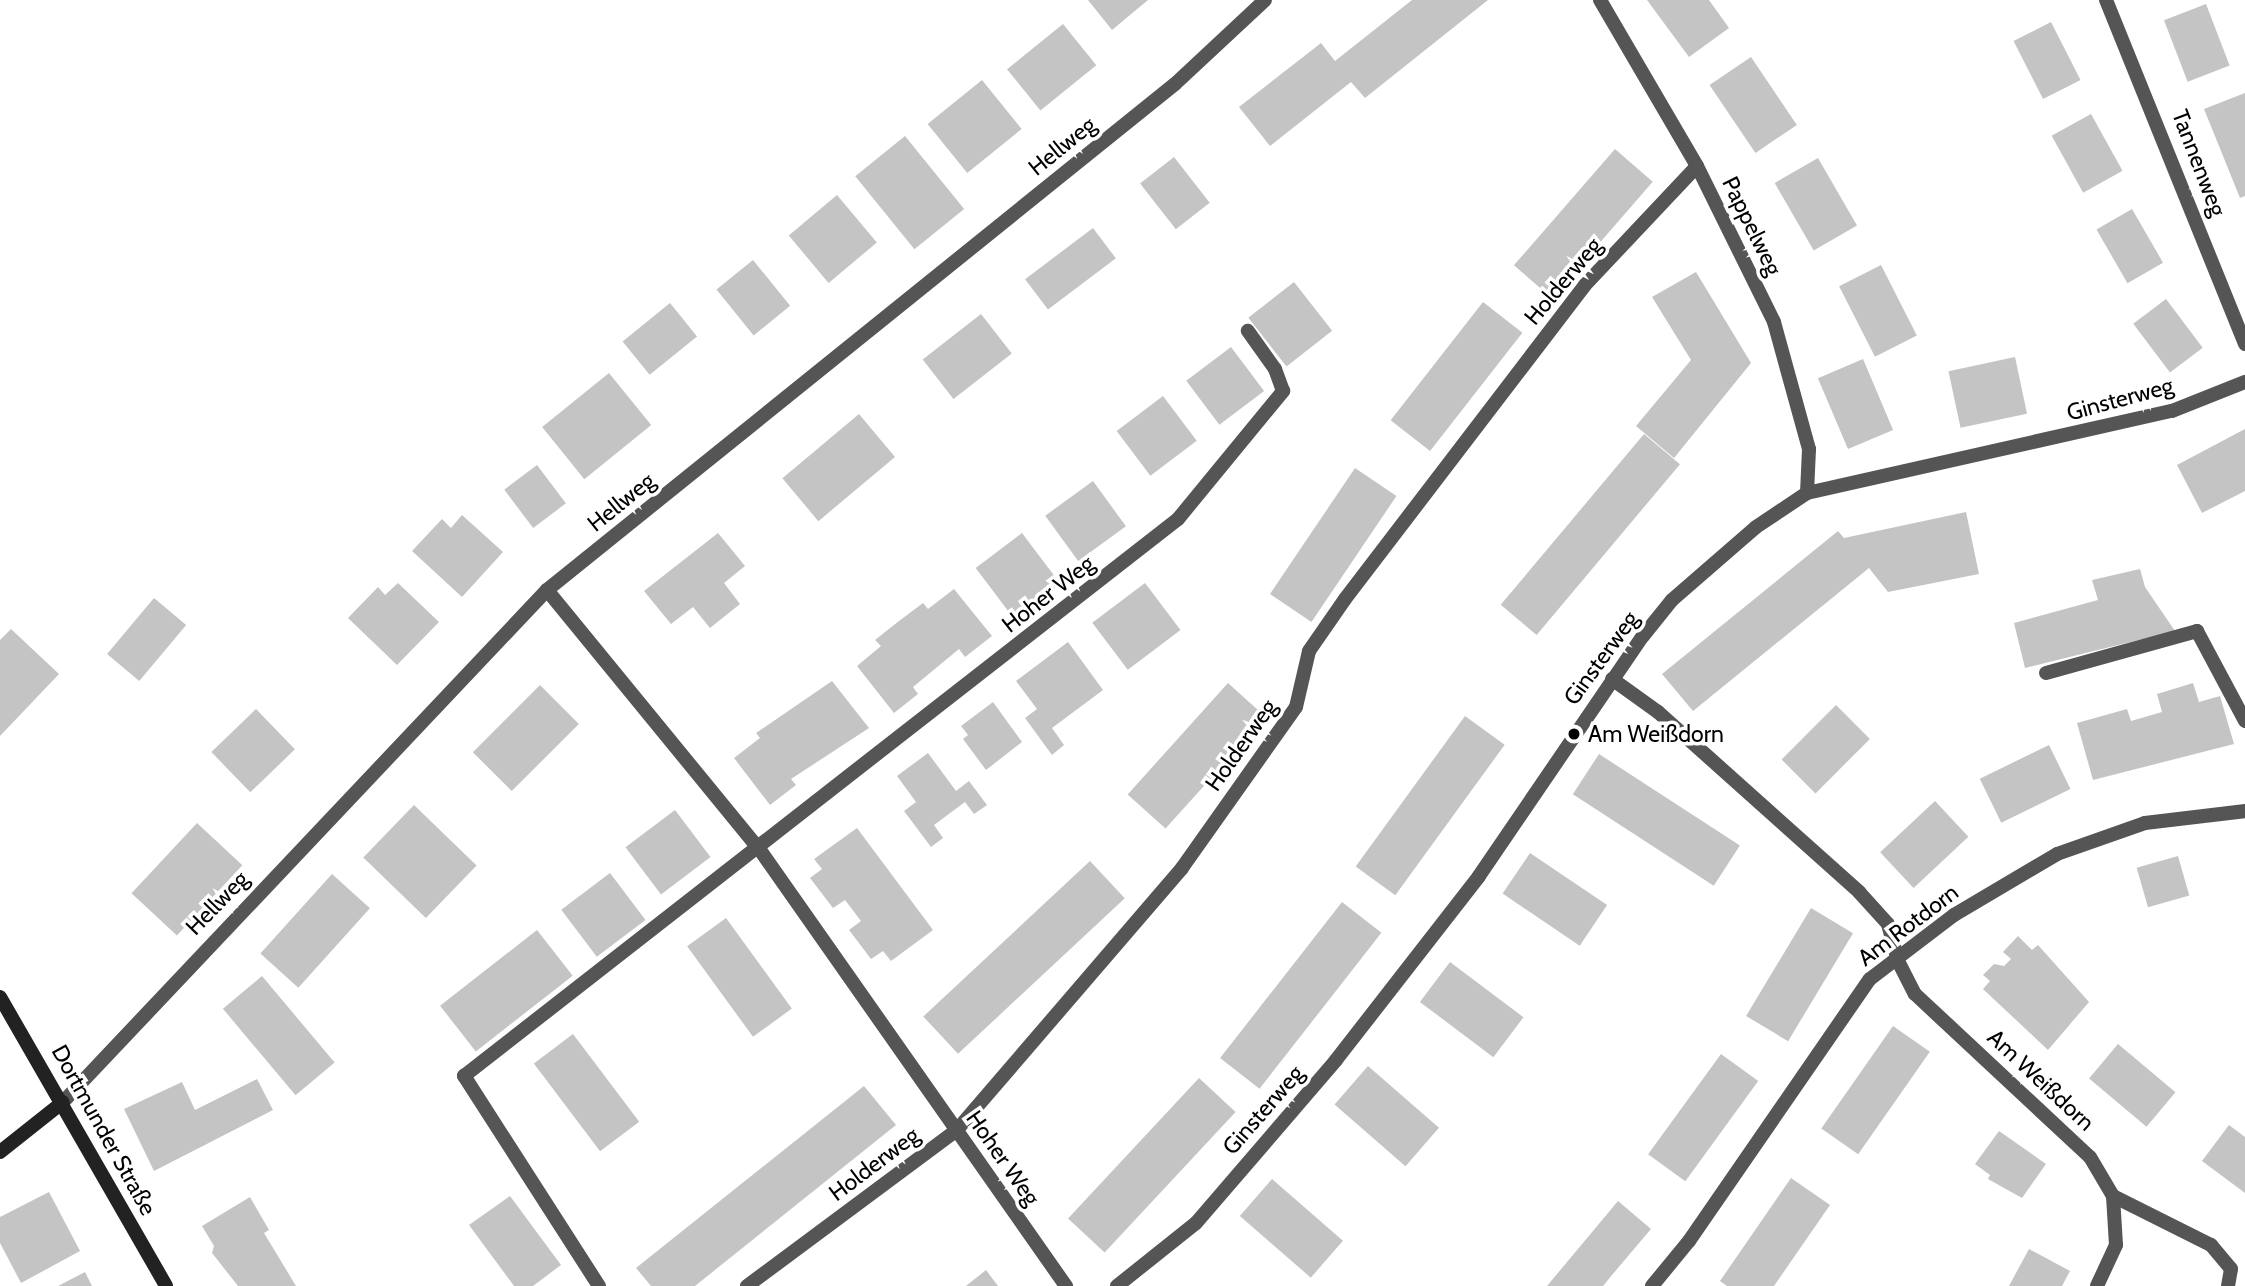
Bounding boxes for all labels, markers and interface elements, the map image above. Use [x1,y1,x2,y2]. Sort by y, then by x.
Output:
street label: Tannenweg [2166,106,2232,220]
street label: Hellweg [1023,111,1101,181]
street label: Pappelweg [1716,172,1788,280]
street label: Holderweg [1519,232,1607,330]
street label: Ginsterweg [2064,372,2176,426]
street label: Hellweg [582,467,660,537]
street label: Hoher Weg [996,549,1100,639]
street label: Ginsterweg [1558,606,1644,710]
street label: Holderweg [1199,694,1283,796]
place label: Am Weißdorn [1588,720,1724,748]
marker: Am Weißdorn [1566,726,1582,742]
street label: Hellweg [180,865,254,941]
street label: Am Rotdorn [1852,878,1964,972]
street label: Am Weißdorn [1982,1024,2100,1136]
street label: Dortmunder Straße [46,1040,162,1220]
street label: Ginsterweg [1217,1060,1309,1160]
street label: Hoher Weg [960,1105,1046,1211]
street label: Holderweg [824,1121,924,1207]

